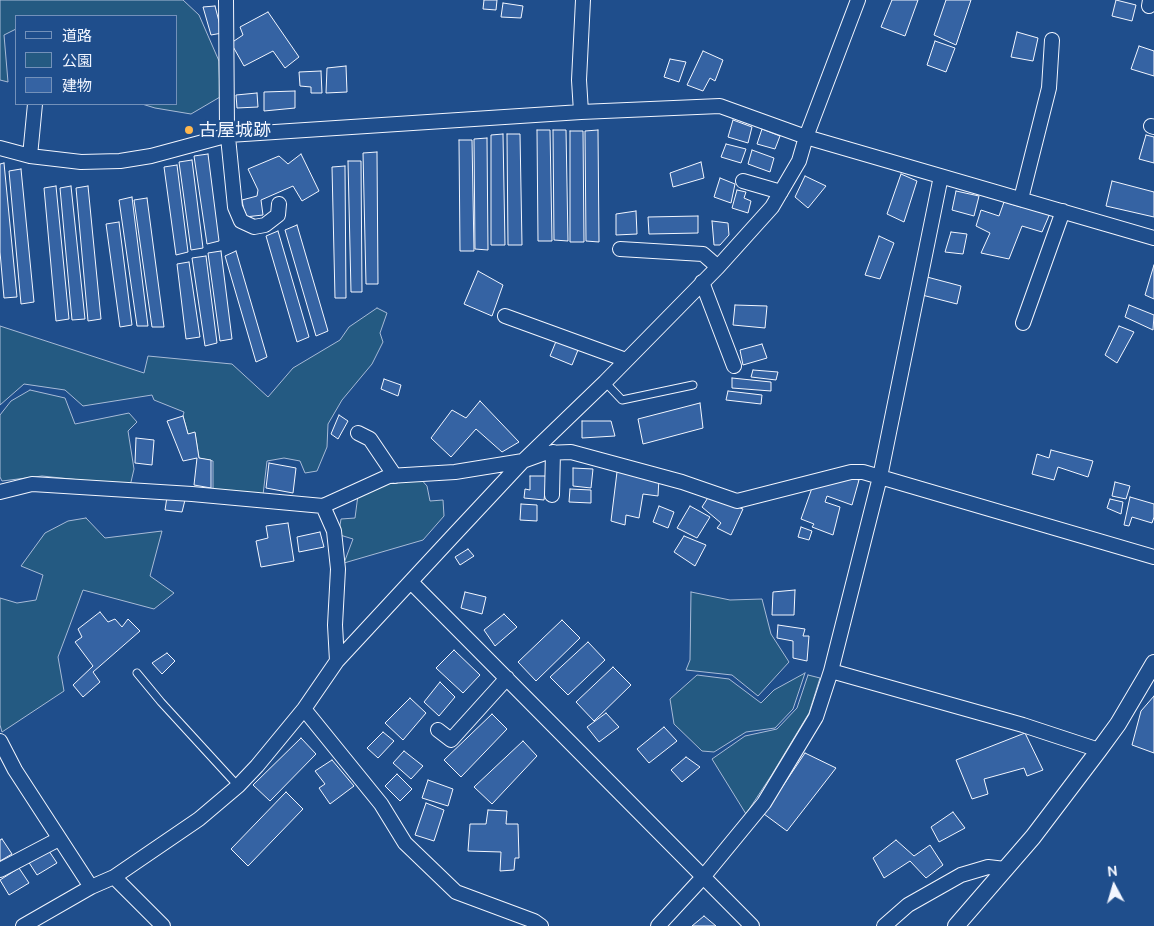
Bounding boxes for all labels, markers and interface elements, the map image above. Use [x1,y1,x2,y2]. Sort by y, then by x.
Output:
legend [15,15,178,105]
text: 道路 [62,27,92,44]
text: 公園 [62,52,92,69]
text: 建物 [62,77,92,94]
place label: 古屋城跡 [199,119,271,141]
marker: 古屋城跡 [183,124,195,136]
north arrow [1089,861,1139,911]
text: N [1106,863,1118,880]

